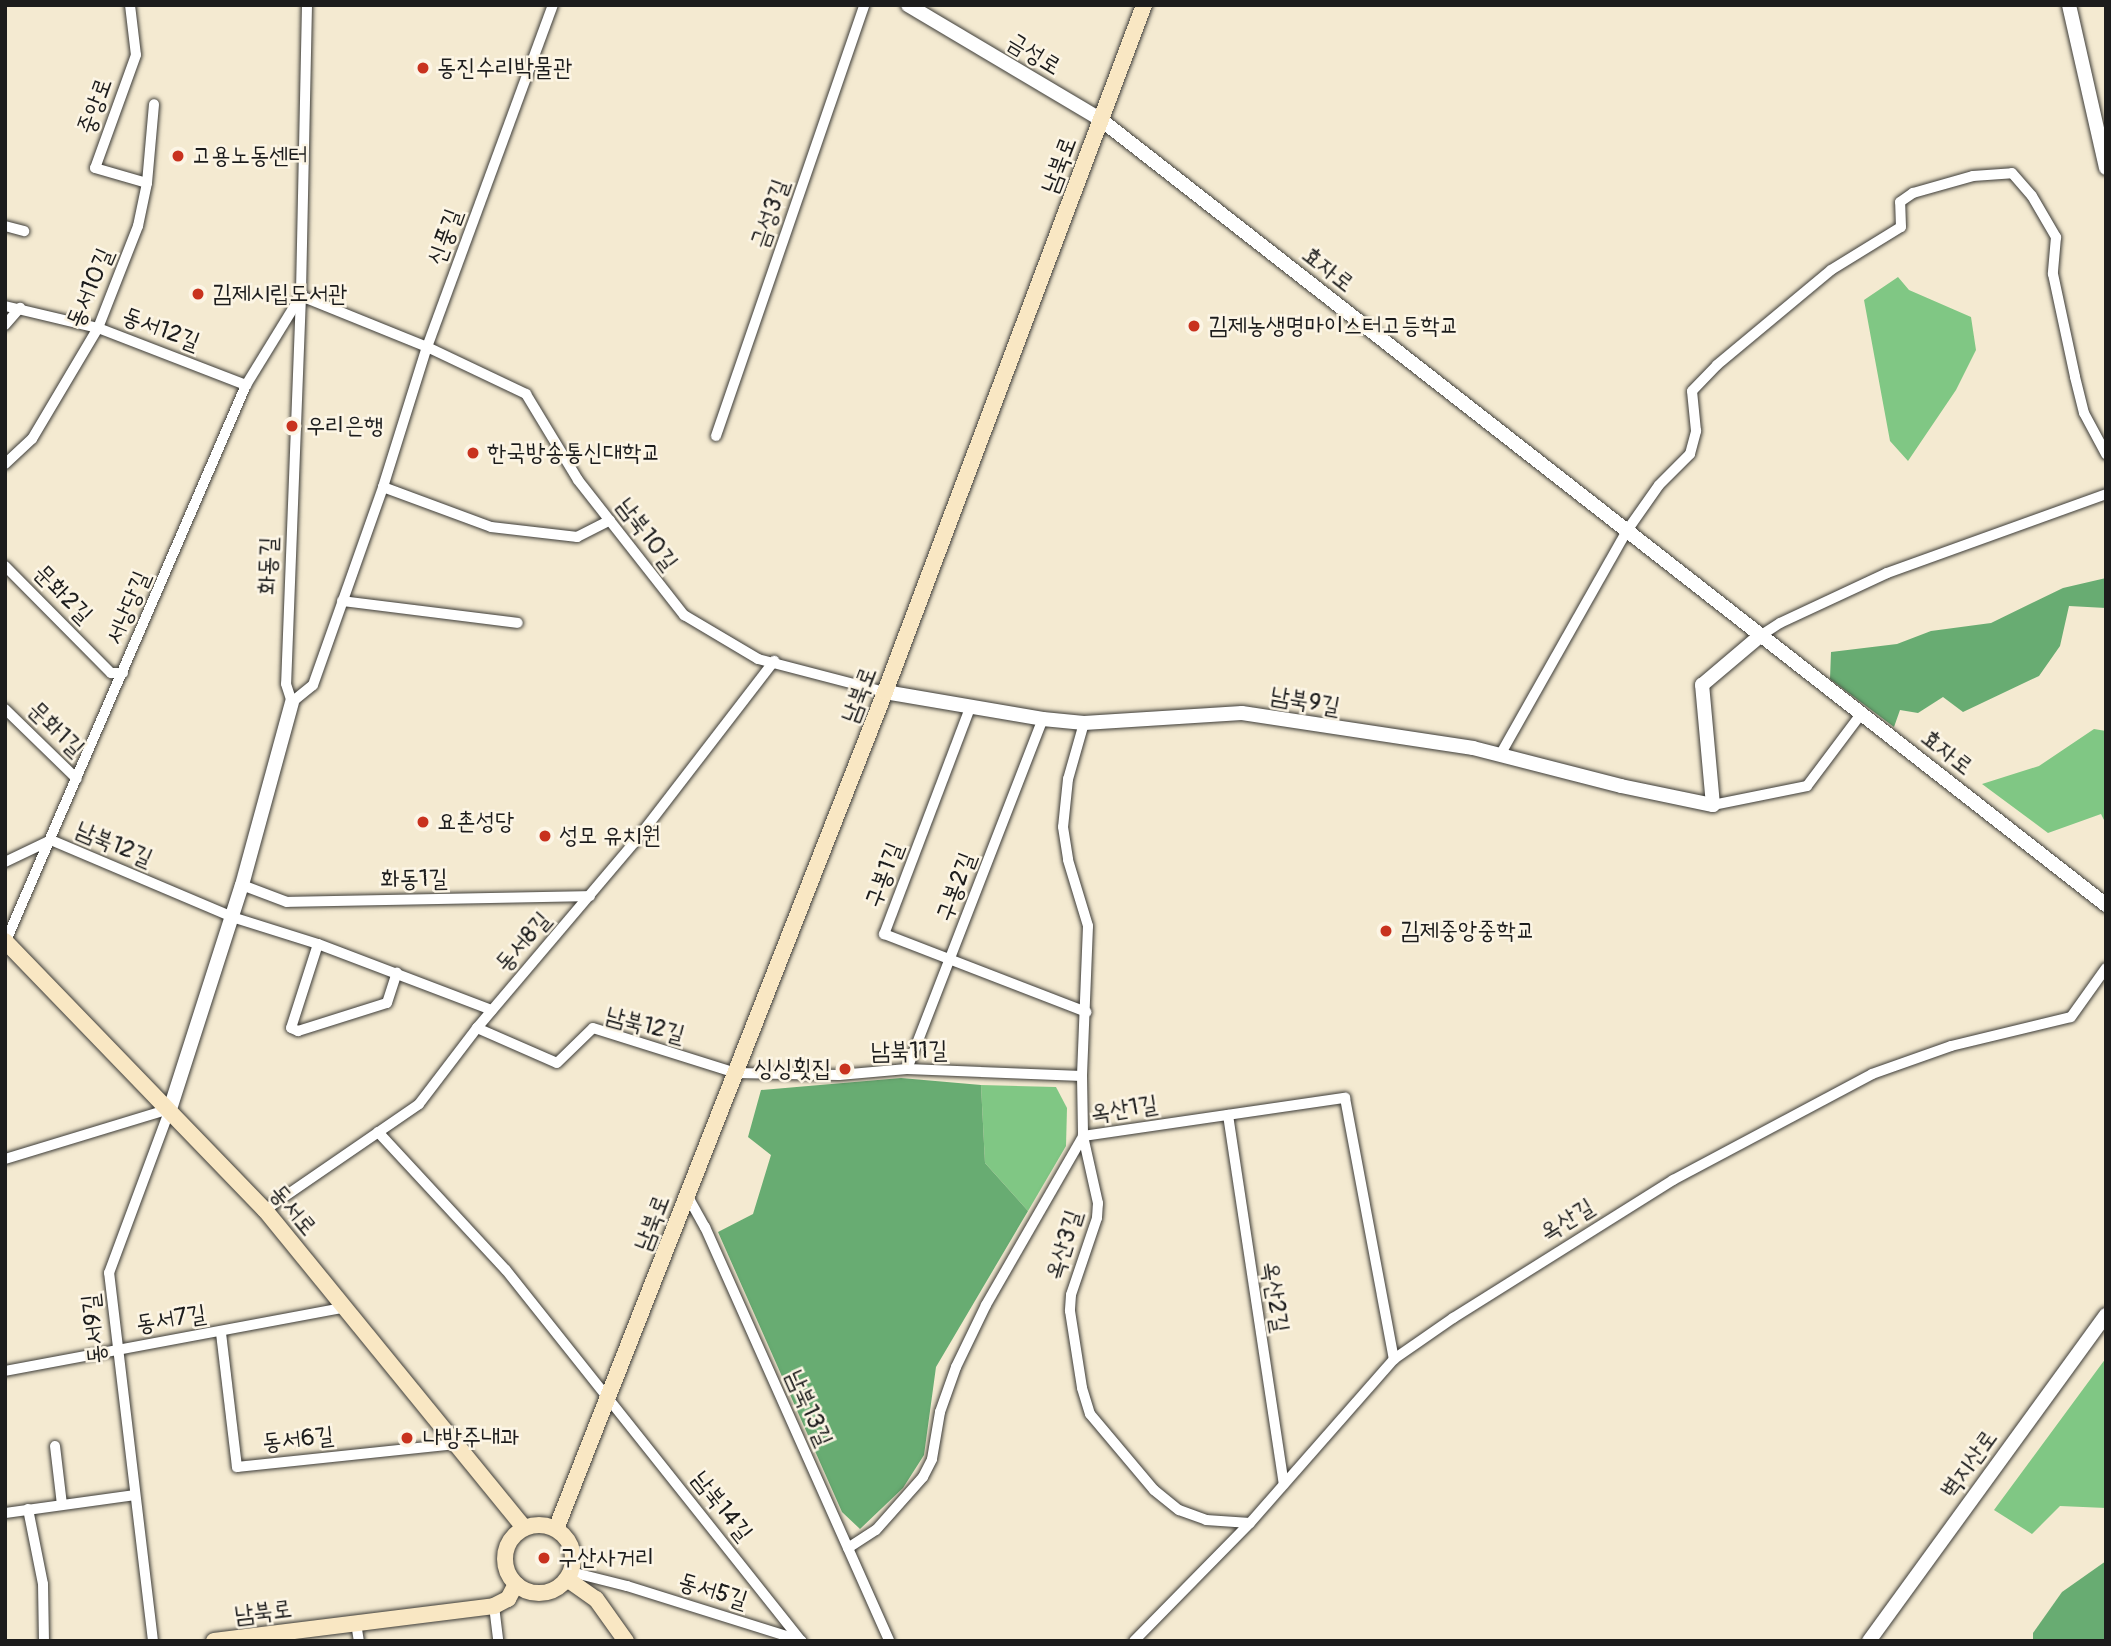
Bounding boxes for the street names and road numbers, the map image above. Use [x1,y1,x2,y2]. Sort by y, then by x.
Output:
street label: 금성로 [1002,27,1066,81]
street label: 중앙로 [72,74,118,138]
street label: 남북로 [1035,133,1083,197]
street label: 금성3길 [745,176,795,252]
street label: 신풍길 [422,205,468,269]
street label: 효자로 [1296,240,1360,298]
street label: 동서10길 [60,244,120,332]
street label: 동서12길 [118,301,204,357]
street label: 남북10길 [610,492,684,576]
street label: 화동길 [253,537,283,595]
street label: 문화2길 [28,559,98,629]
street label: 서낭당길 [100,567,156,649]
street label: 남북로 [835,663,883,727]
street label: 남북9길 [1268,681,1342,721]
street label: 문화1길 [22,695,90,763]
street label: 효자로 [1915,723,1979,781]
street label: 남북12길 [71,815,157,873]
street label: 구봉1길 [858,838,910,912]
street label: 구봉2길 [930,849,982,925]
street label: 화동1길 [380,864,448,894]
street label: 동서8길 [489,906,557,978]
street label: 남북12길 [602,1001,688,1049]
street label: 남북11길 [870,1036,948,1066]
street label: 옥산1길 [1089,1090,1159,1128]
street label: 동서로 [263,1179,323,1241]
street label: 남북로 [628,1191,676,1255]
street label: 옥산길 [1535,1192,1599,1248]
street label: 옥산3길 [1040,1207,1088,1283]
street label: 옥산2길 [1255,1260,1295,1334]
street label: 동서9길 [76,1293,112,1365]
street label: 동서7길 [134,1299,208,1339]
street label: 남북13길 [779,1365,839,1451]
street label: 동서6길 [261,1421,335,1457]
street label: 벽지산로 [1935,1424,2003,1504]
street label: 남북14길 [686,1465,758,1547]
street label: 동서5길 [675,1567,751,1615]
street label: 남북로 [232,1594,294,1630]

